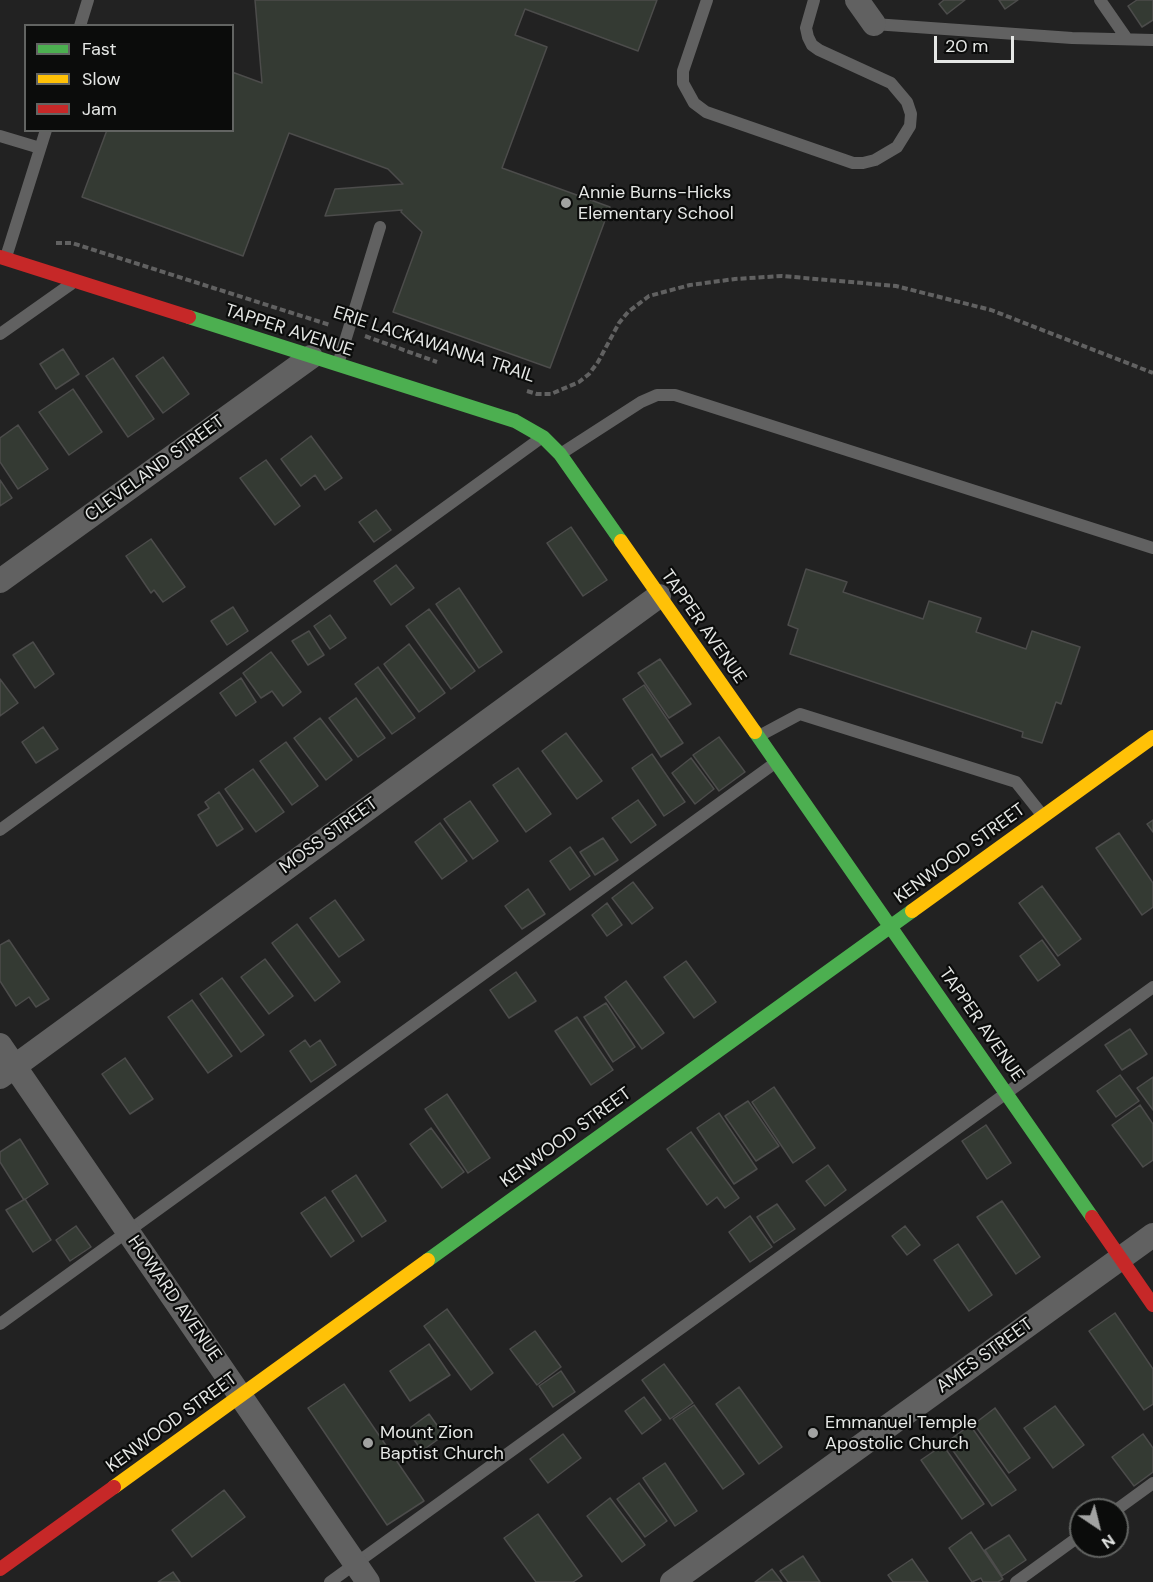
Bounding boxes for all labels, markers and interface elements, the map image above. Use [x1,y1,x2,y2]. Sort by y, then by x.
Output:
legend [24,24,234,132]
scale bar [937,24,1016,62]
text: 20 m [945,34,988,58]
text: Fast [82,37,117,61]
text: Slow [82,67,121,91]
text: Jam [82,97,117,121]
place label: Annie Burns-Hicks Elementary School [578,182,734,224]
marker: Annie Burns-Hicks Elementary School [559,196,573,210]
street label: TAPPER AVENUE [222,300,356,362]
street label: ERIE LACKAWANNA TRAIL [330,302,538,388]
street label: CLEVELAND STREET [81,411,229,527]
street label: TAPPER AVENUE [656,566,750,688]
street label: MOSS STREET [276,793,382,879]
street label: KENWOOD STREET [890,799,1030,909]
street label: TAPPER AVENUE [934,964,1028,1086]
street label: KENWOOD STREET [496,1083,636,1193]
street label: HOWARD AVENUE [123,1232,225,1366]
street label: AMES STREET [933,1314,1037,1398]
street label: KENWOOD STREET [102,1368,242,1478]
place label: Emmanuel Temple Apostolic Church [825,1412,977,1454]
place label: Mount Zion Baptist Church [380,1422,504,1464]
marker: Emmanuel Temple Apostolic Church [806,1426,820,1440]
marker: Mount Zion Baptist Church [361,1436,375,1450]
north arrow [1069,1498,1129,1558]
text: N [1098,1530,1119,1553]

